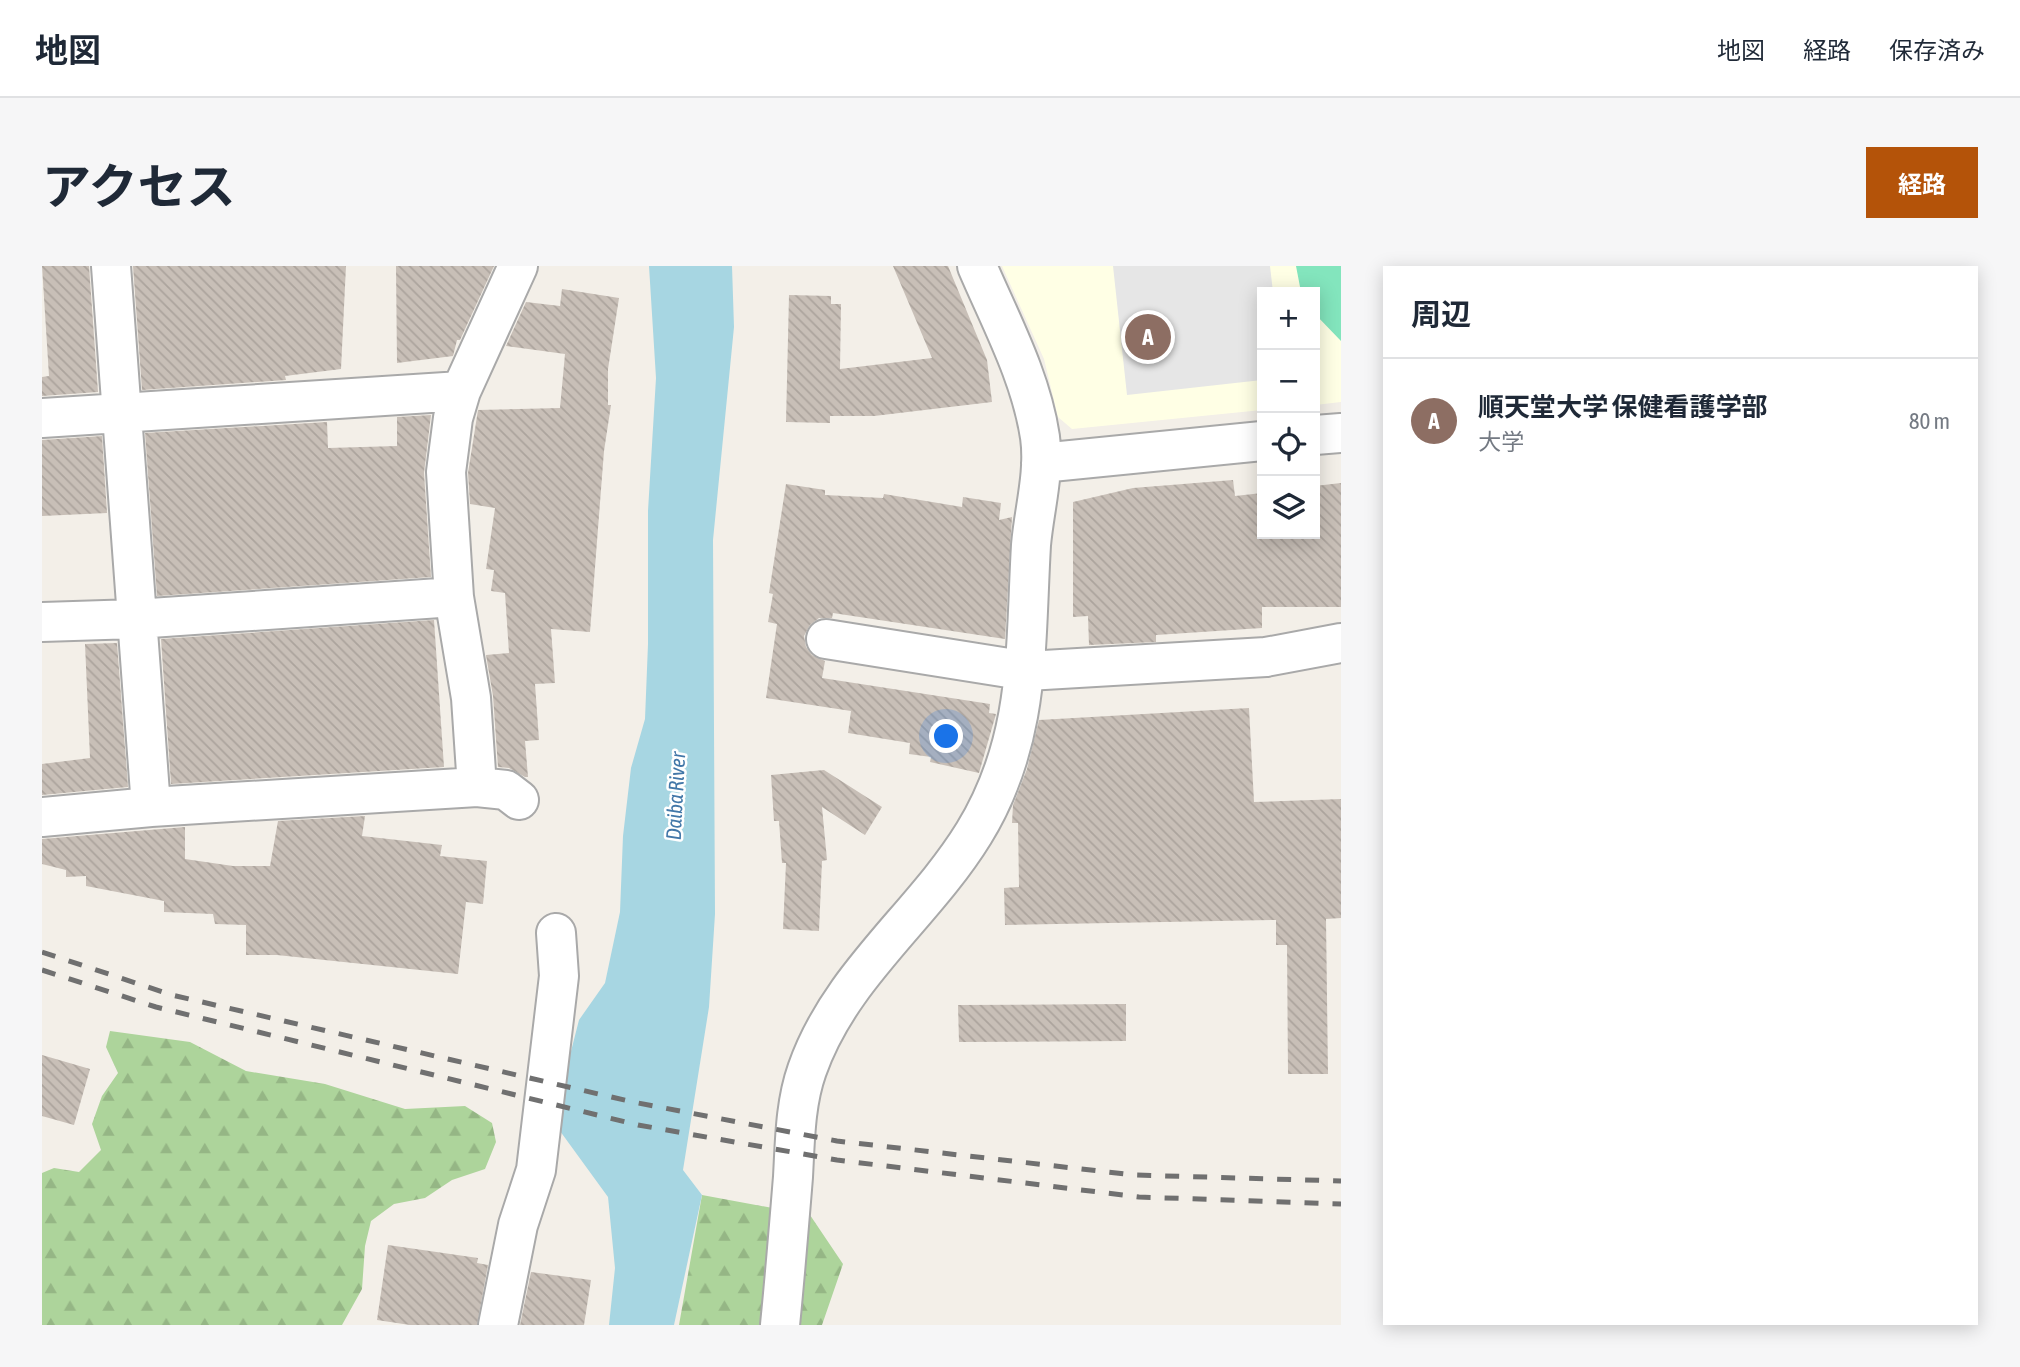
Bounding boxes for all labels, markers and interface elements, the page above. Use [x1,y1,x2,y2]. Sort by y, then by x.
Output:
text: 地図 [35,31,101,69]
text: 地図 [1717,37,1765,64]
text: 経路 [1803,37,1851,64]
text: 保存済み [1889,37,1985,64]
button: 経路 [1866,147,1978,218]
text: アクセス [42,158,236,214]
map controls [1257,287,1320,539]
button: + [1257,287,1320,350]
text: 周辺 [1411,297,1471,331]
pin: A [1125,311,1171,363]
button: − [1257,350,1320,413]
text: 順天堂大学 保健看護学部 [1478,392,1768,422]
text: A [1428,408,1440,434]
text: 80 m [1909,408,1950,434]
button: locate [1257,413,1320,476]
text: 大学 [1478,429,1524,455]
button: layers [1257,476,1320,539]
your location [929,719,963,753]
water label: Daiba River [661,750,689,841]

